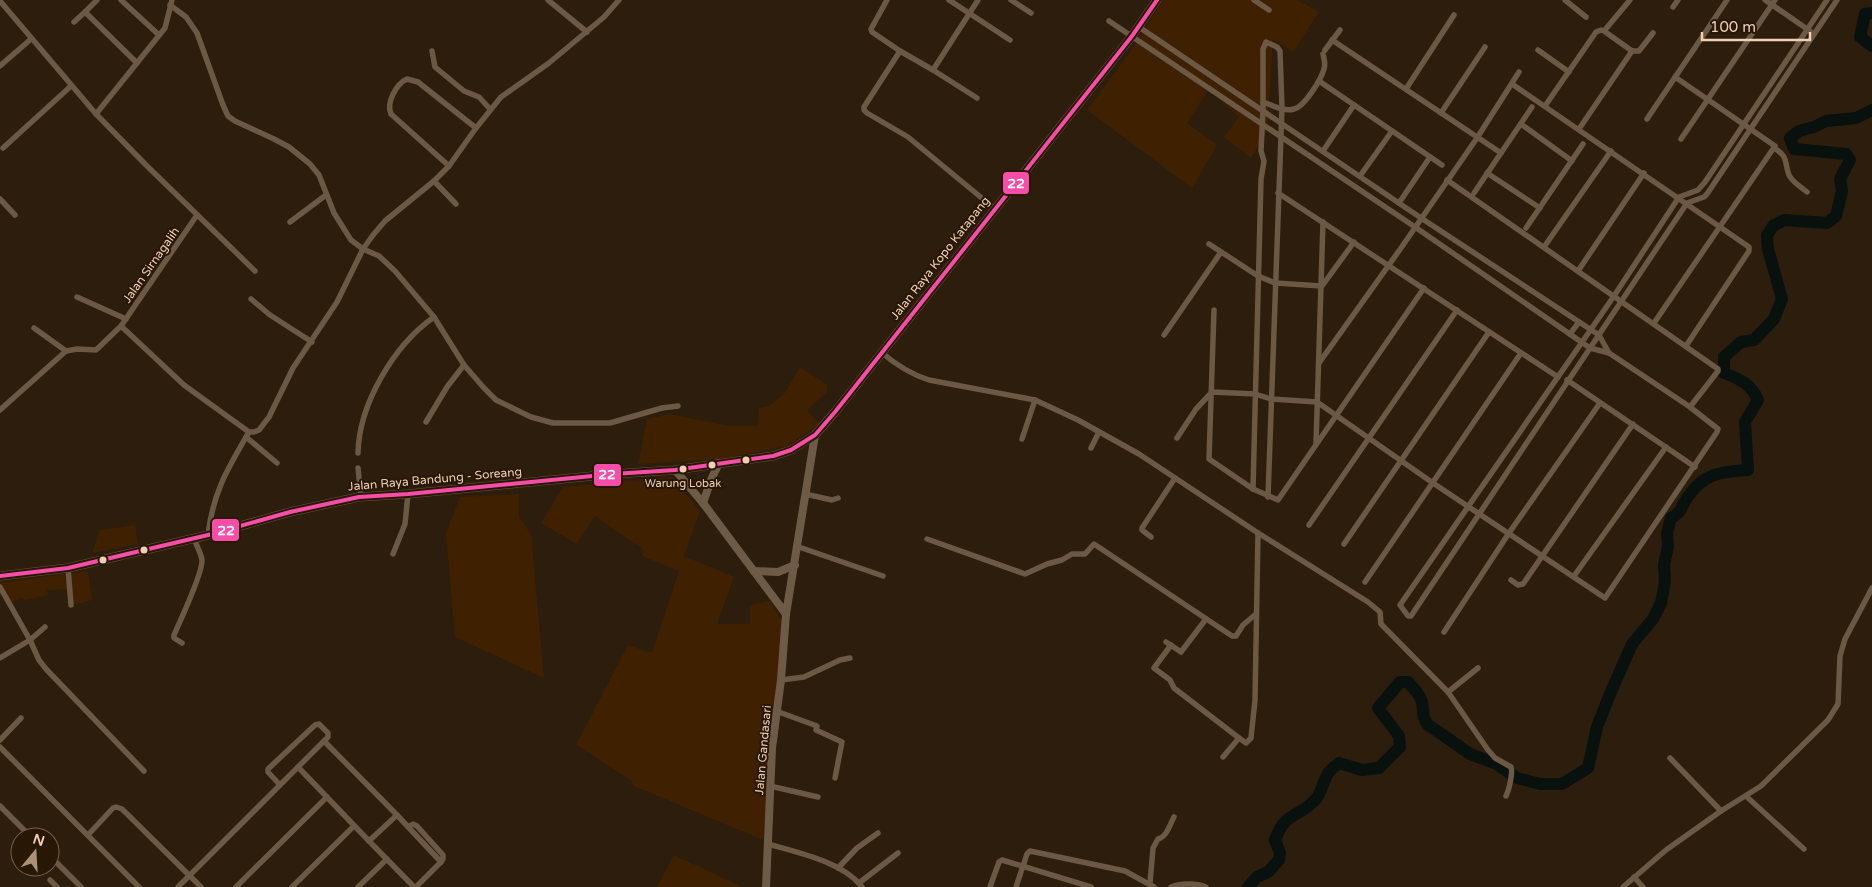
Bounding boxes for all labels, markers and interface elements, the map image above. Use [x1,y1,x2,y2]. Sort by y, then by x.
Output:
scale bar [1702,10,1810,42]
text: 100 m [1710,18,1756,36]
line badge: 22 [1002,171,1030,195]
text: 22 [1007,175,1025,192]
street label: Jalan Raya Kopo Katapang [888,194,992,322]
street label: Jalan Sirnagalih [120,225,182,305]
unlabelled marker [741,455,751,465]
unlabelled marker [707,460,717,470]
line badge: 22 [593,463,622,487]
street label: Jalan Raya Bandung - Soreang [347,464,523,494]
marker: Warung Lobak [678,464,688,474]
text: 22 [598,466,616,483]
place label: Warung Lobak [645,477,721,490]
line badge: 22 [211,518,240,542]
text: 22 [217,522,235,539]
unlabelled marker [139,545,149,555]
unlabelled marker [98,555,108,565]
street label: Jalan Gandasari [752,705,774,795]
north arrow [10,827,60,877]
text: N [31,830,47,850]

